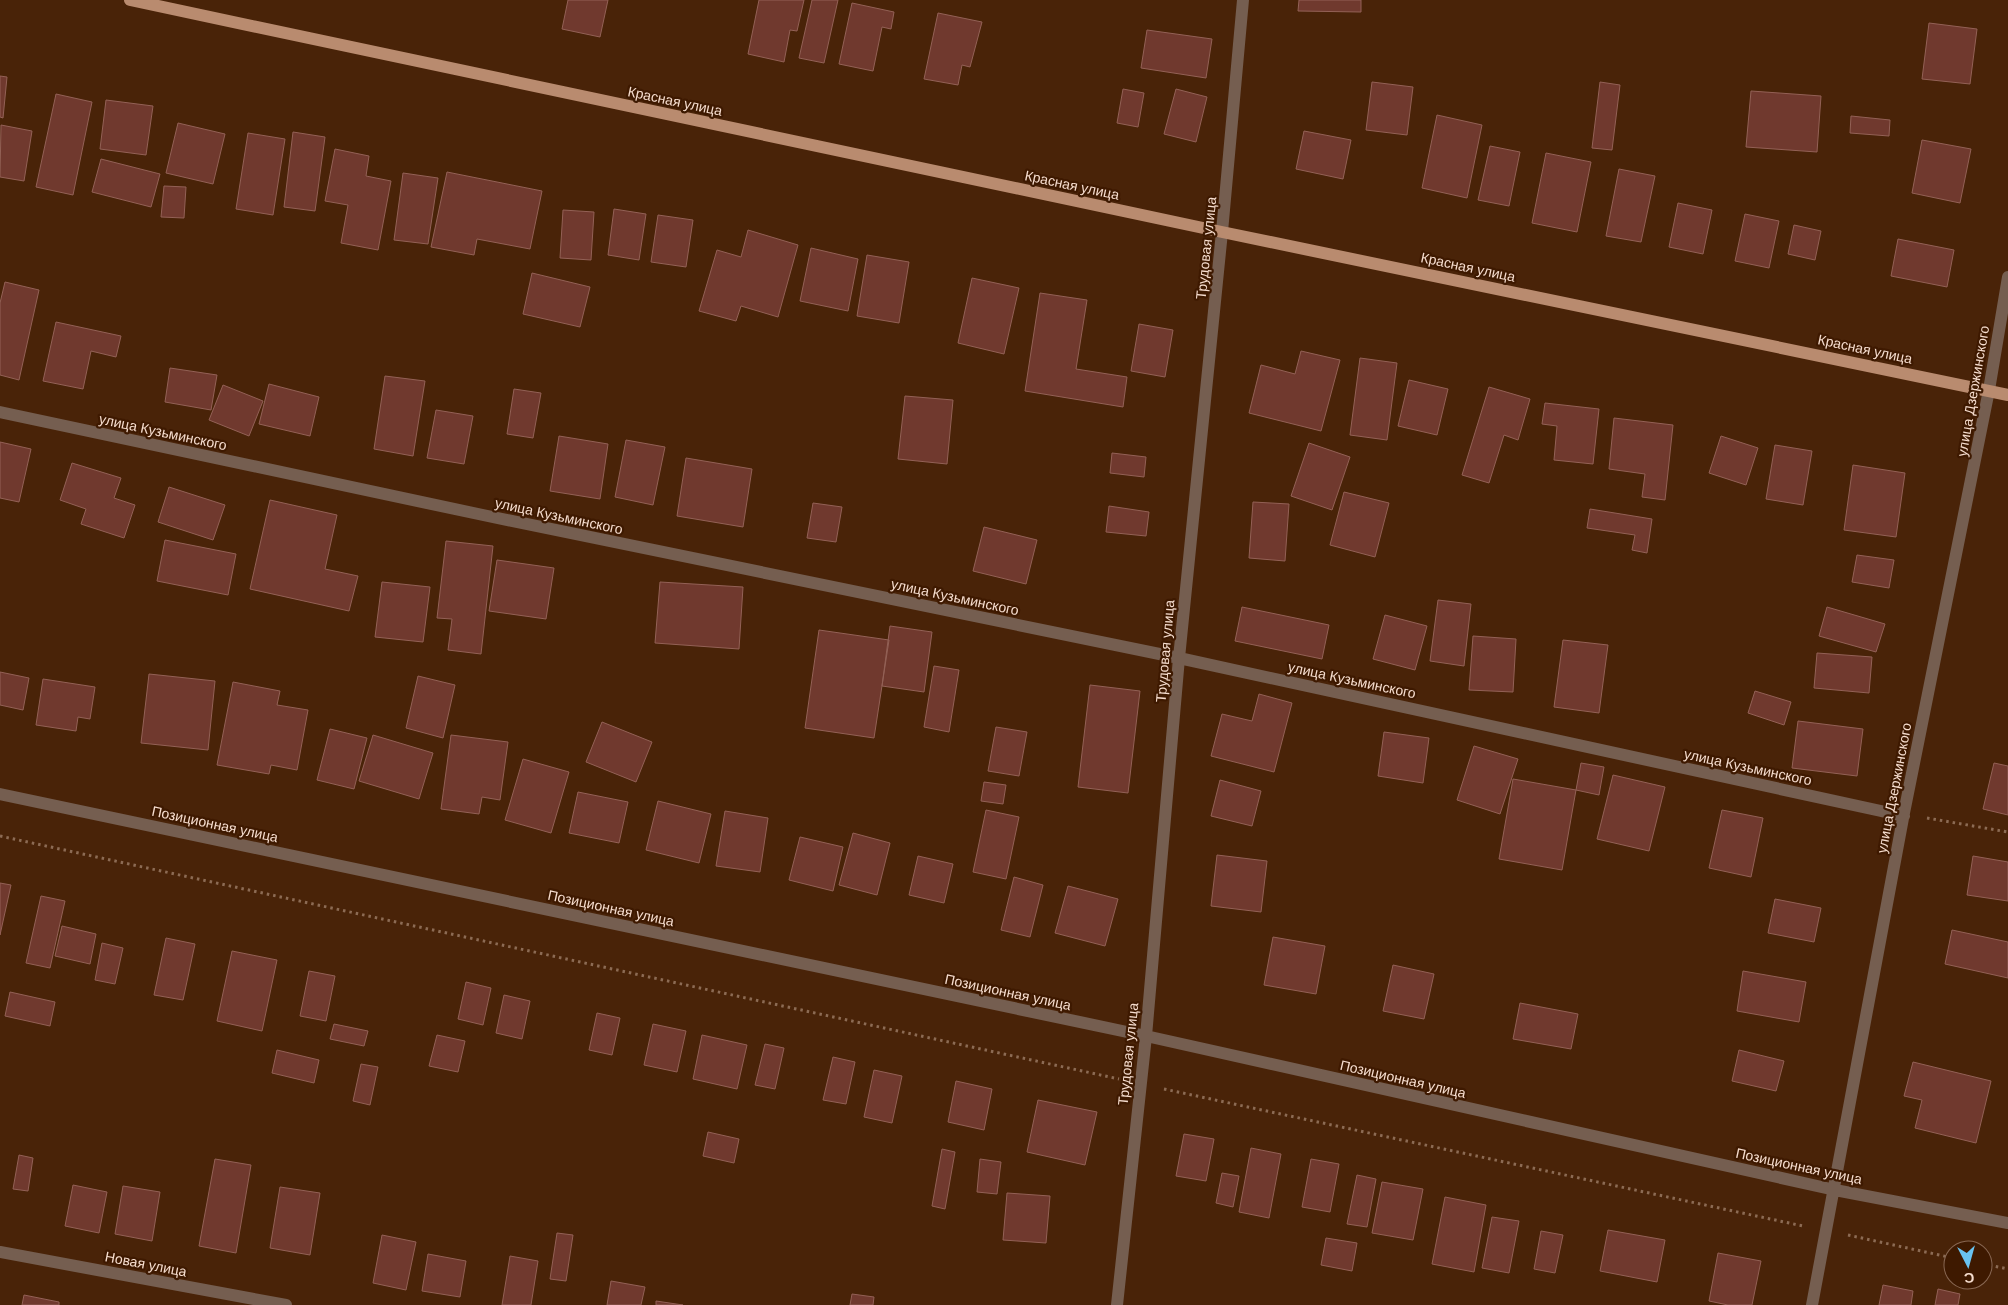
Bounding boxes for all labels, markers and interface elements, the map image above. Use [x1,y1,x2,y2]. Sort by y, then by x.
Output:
street label: Красная улица [626,83,724,119]
street label: Красная улица [1023,167,1121,203]
street label: Трудовая улица [1193,196,1219,300]
street label: Красная улица [1419,249,1517,285]
street label: улица Дзержинского [1954,324,1992,458]
street label: Красная улица [1816,331,1914,367]
street label: улица Кузьминского [98,411,228,453]
street label: улица Кузьминского [494,495,624,537]
street label: улица Кузьминского [890,576,1020,618]
street label: Трудовая улица [1153,599,1177,703]
street label: улица Кузьминского [1287,659,1417,701]
street label: улица Дзержинского [1873,721,1915,855]
street label: улица Кузьминского [1683,746,1813,788]
street label: Позиционная улица [150,803,280,845]
street label: Позиционная улица [546,887,676,929]
street label: Позиционная улица [943,971,1073,1013]
street label: Трудовая улица [1115,1002,1141,1106]
street label: Позиционная улица [1338,1057,1468,1101]
street label: Позиционная улица [1734,1145,1864,1187]
north arrow [1943,1240,1993,1290]
street label: Новая улица [104,1248,188,1280]
text: С [1963,1269,1975,1286]

